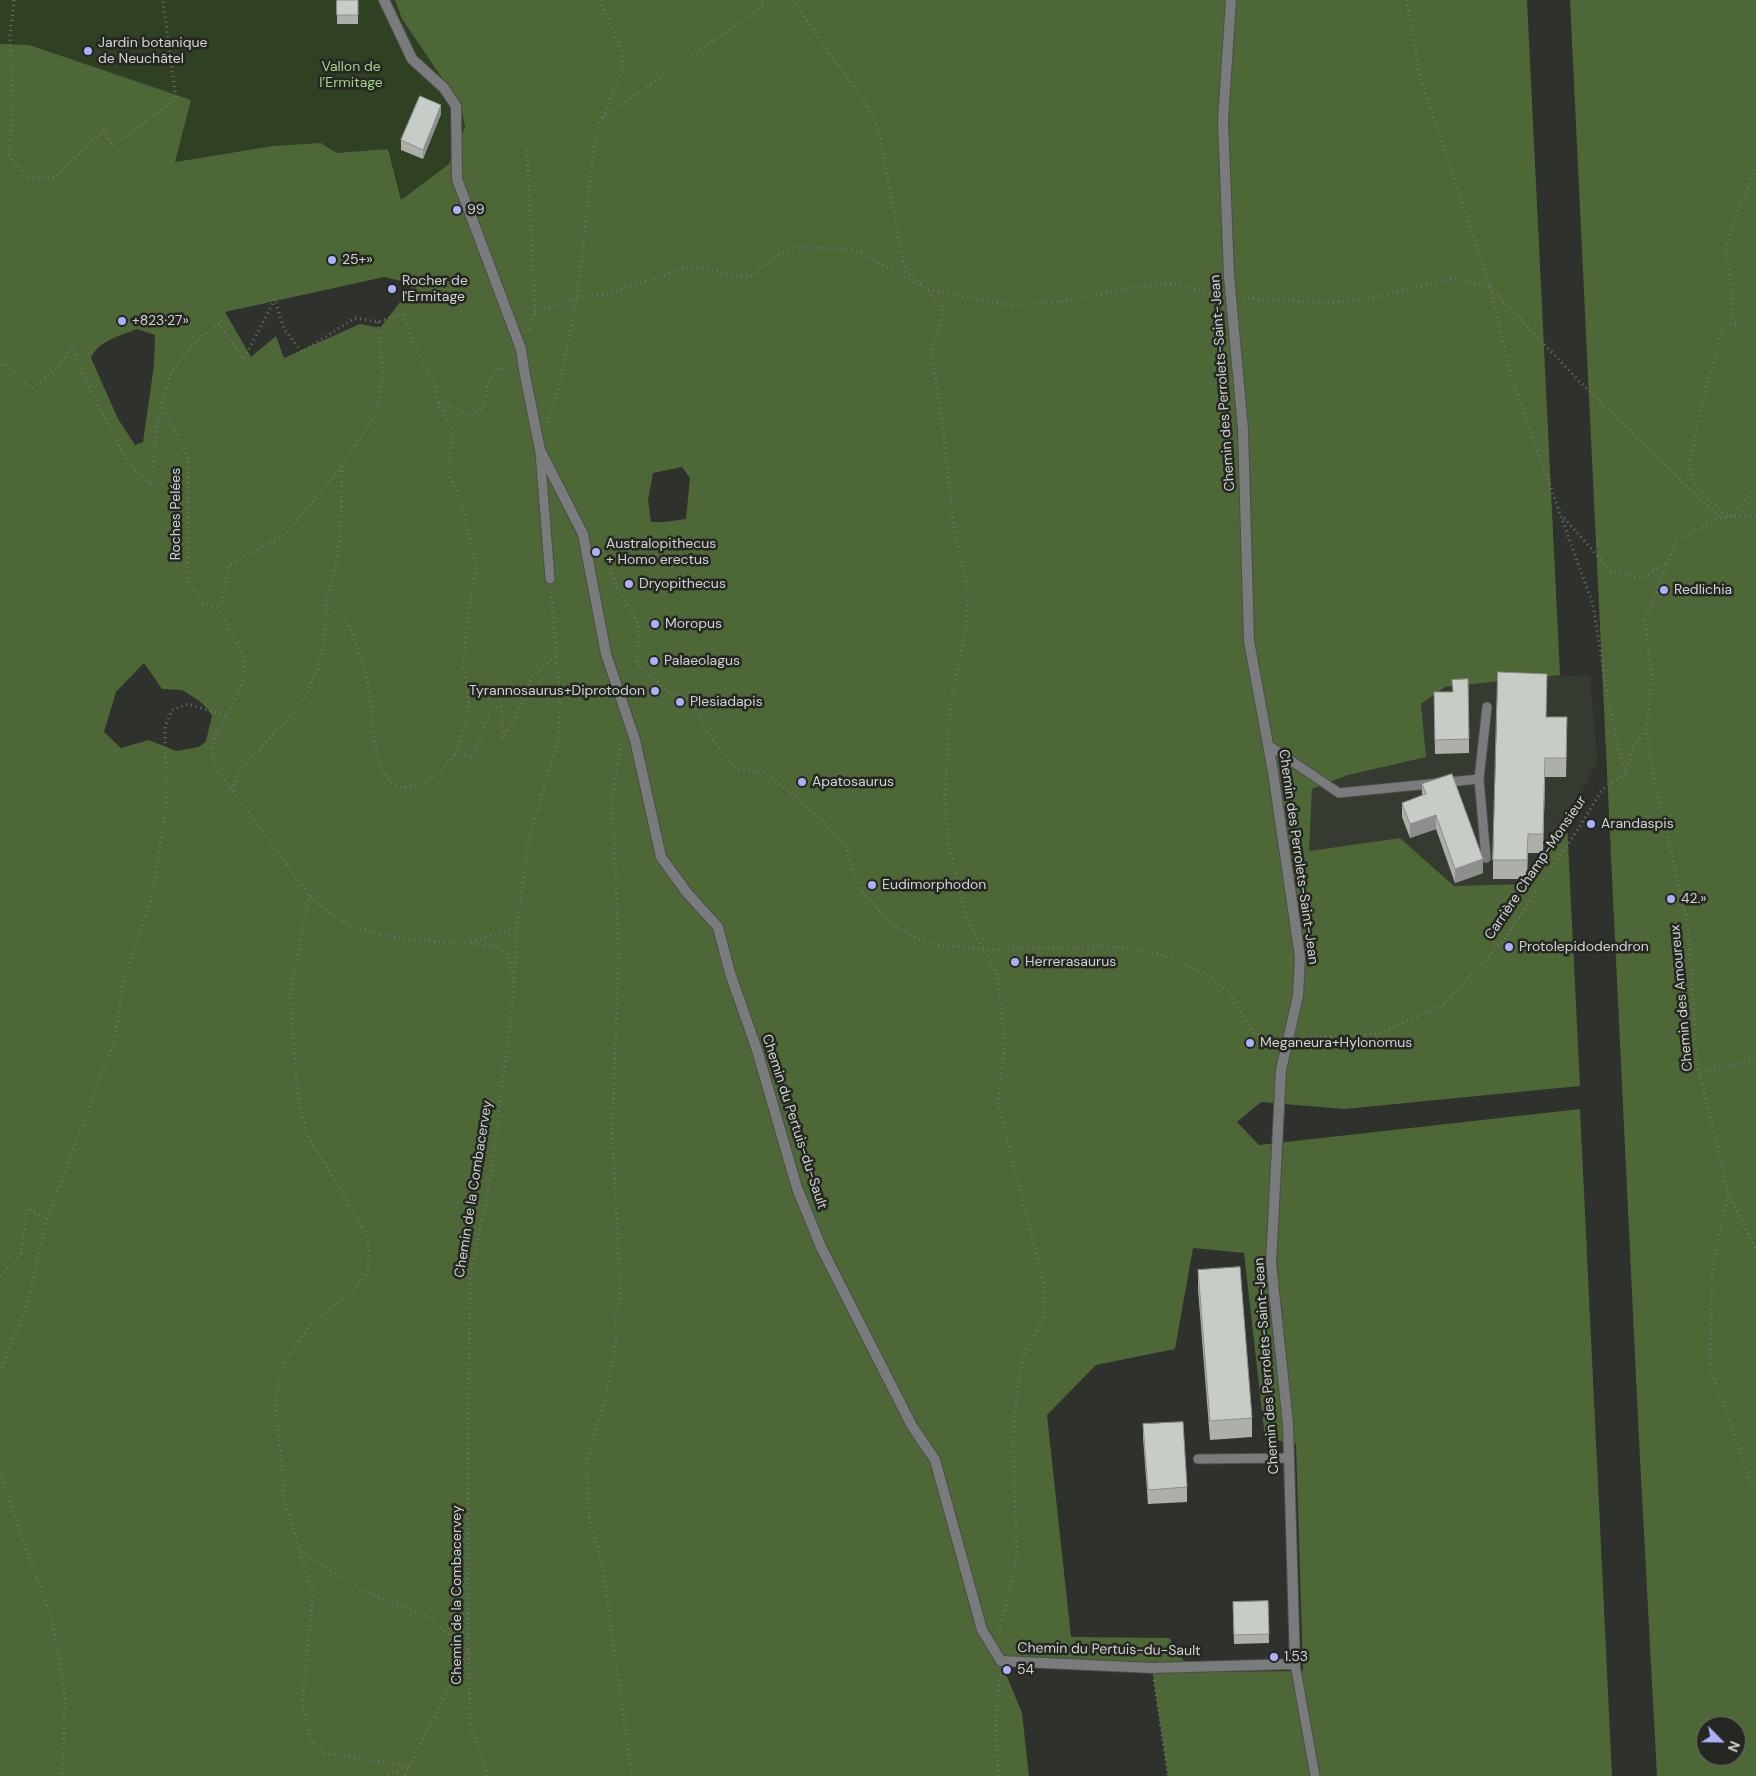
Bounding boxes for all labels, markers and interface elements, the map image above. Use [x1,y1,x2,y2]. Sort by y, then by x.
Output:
place label: Jardin botanique de Neuchâtel [98,35,207,68]
marker: Jardin botanique de Neuchâtel [82,45,94,57]
park label: Vallon de l’Ermitage [319,59,383,92]
place label: 99 [467,202,485,218]
marker: 99 [451,204,463,216]
place label: 25+» [342,252,373,268]
marker: 25+» [326,254,338,266]
place label: Rocher de l'Ermitage [402,273,468,306]
street label: Chemin des Perrolets-Saint-Jean [1207,274,1239,492]
marker: Rocher de l'Ermitage [386,283,398,295]
place label: +823·27» [132,313,189,329]
marker: +823·27» [116,315,128,327]
street label: Roches Pelées [168,468,184,560]
place label: Australopithecus + Homo erectus [606,536,716,568]
marker: Australopithecus + Homo erectus [590,546,602,558]
place label: Dryopithecus [639,576,726,592]
marker: Dryopithecus [623,578,635,590]
place label: Redlichia [1674,582,1732,598]
marker: Redlichia [1658,584,1670,596]
place label: Moropus [665,616,722,632]
marker: Moropus [649,618,661,630]
place label: Palaeolagus [664,653,740,669]
marker: Palaeolagus [648,655,660,667]
place label: Tyrannosaurus+Diprotodon [469,683,645,699]
marker: Tyrannosaurus+Diprotodon [649,685,661,697]
place label: Plesiadapis [690,694,763,710]
marker: Plesiadapis [674,696,686,708]
street label: Chemin des Perrolets-Saint-Jean [1275,748,1321,966]
place label: Apatosaurus [812,774,894,790]
marker: Apatosaurus [796,776,808,788]
street label: Carrière Champ-Monsieur [1481,793,1591,943]
place label: Arandaspis [1601,816,1674,832]
marker: Arandaspis [1585,818,1597,830]
place label: Eudimorphodon [882,877,986,893]
marker: Eudimorphodon [866,879,878,891]
place label: 42.» [1681,891,1707,907]
marker: 42.» [1665,893,1677,905]
street label: Chemin des Amoureux [1667,924,1697,1072]
place label: Protolepidodendron [1519,939,1649,955]
marker: Protolepidodendron [1503,941,1515,953]
place label: Herrerasaurus [1025,954,1116,970]
marker: Herrerasaurus [1009,956,1021,968]
street label: Chemin du Pertuis-du-Sault [758,1032,830,1212]
place label: Meganeura+Hylonomus [1260,1035,1412,1051]
marker: Meganeura+Hylonomus [1244,1037,1256,1049]
street label: Chemin de la Combacervey [452,1099,496,1279]
street label: Chemin des Perrolets-Saint-Jean [1251,1257,1283,1475]
street label: Chemin de la Combacervey [449,1505,465,1685]
street label: Chemin du Pertuis-du-Sault [1017,1640,1201,1660]
place label: 1.53 [1284,1649,1308,1665]
marker: 1.53 [1268,1651,1280,1663]
place label: 54 [1017,1662,1034,1678]
marker: 54 [1001,1664,1013,1676]
north arrow [1696,1716,1746,1766]
text: N [1724,1738,1744,1755]

